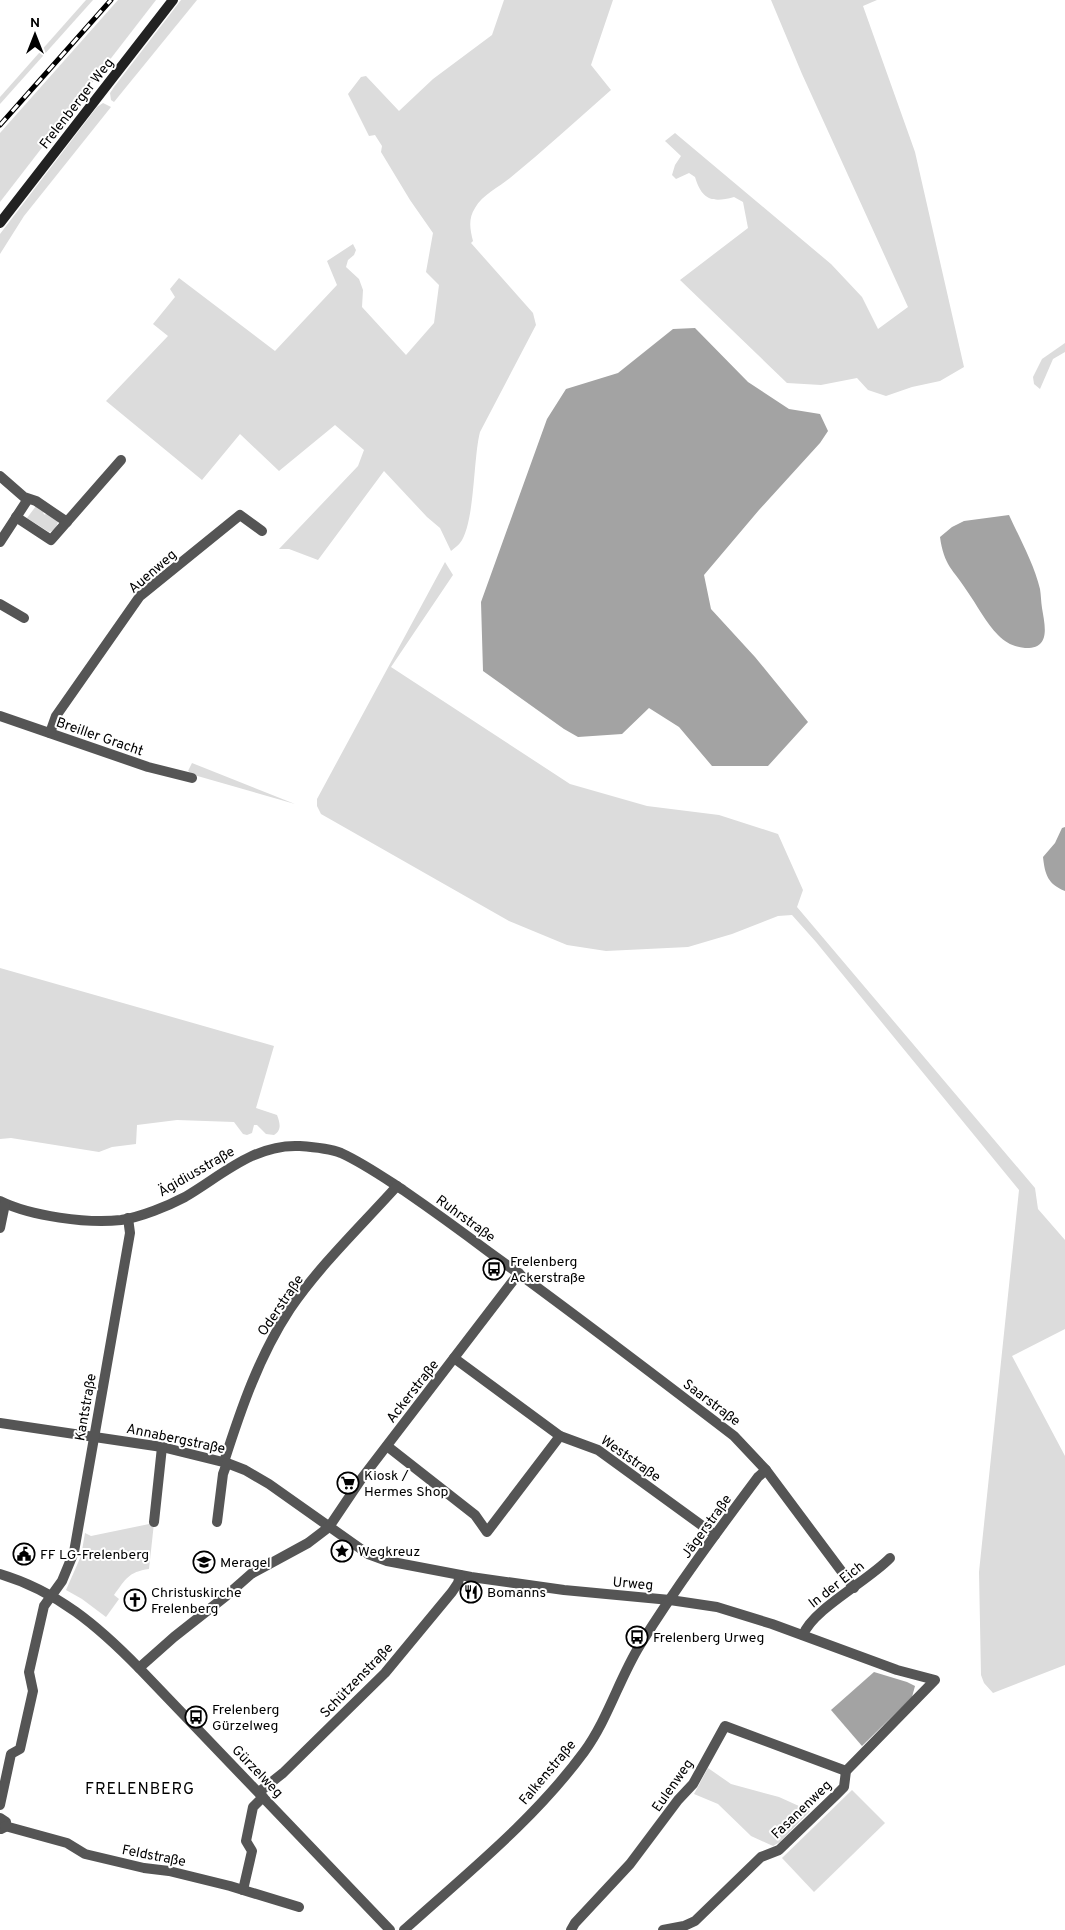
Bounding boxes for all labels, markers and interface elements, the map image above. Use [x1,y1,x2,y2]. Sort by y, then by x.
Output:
north arrow [10,10,60,60]
text: N [30,15,40,32]
street label: Frelenberger Weg [36,55,118,153]
street label: Auenweg [125,547,181,598]
street label: Breiller Gracht [54,714,146,760]
street label: Ägidiusstraße [155,1143,238,1201]
street label: Ruhrstraße [432,1192,498,1246]
place label: Frelenberg Ackerstraße [510,1254,585,1287]
bus stop icon: Frelenberg Ackerstraße [482,1257,506,1281]
street label: Oderstraße [255,1272,308,1340]
street label: Ackerstraße [383,1357,443,1427]
street label: Kantstraße [72,1372,101,1442]
street label: Saarstraße [679,1376,743,1430]
street label: Annabergstraße [125,1421,227,1458]
street label: Weststraße [597,1432,663,1486]
place label: Kiosk / Hermes Shop [364,1468,448,1501]
supermarket icon: Kiosk / Hermes Shop [336,1471,360,1495]
street label: Jägerstraße [678,1492,736,1562]
place icon: Wegkreuz [330,1539,354,1563]
public building icon: FF LG-Frelenberg [12,1542,36,1566]
place label: Wegkreuz [358,1544,420,1561]
place label: FF LG-Frelenberg [40,1547,149,1564]
school or university icon: Meragel [192,1550,216,1574]
place label: Meragel [220,1555,271,1572]
street label: In der Eich [806,1558,868,1612]
street label: Urweg [612,1574,654,1595]
restaurant icon: Bomanns [459,1580,483,1604]
place label: Christuskirche Frelenberg [151,1585,242,1618]
place label: Bomanns [487,1585,546,1602]
church icon: Christuskirche Frelenberg [123,1588,147,1612]
bus stop icon: Frelenberg Urweg [625,1625,649,1649]
place label: Frelenberg Urweg [653,1630,764,1647]
street label: Schützenstraße [317,1640,397,1722]
place label: Frelenberg Gürzelweg [212,1702,279,1735]
bus stop icon: Frelenberg Gürzelweg [184,1705,208,1729]
street label: Falkenstraße [516,1737,580,1809]
street label: Gürzelweg [228,1742,286,1802]
street label: Eulenweg [649,1756,698,1816]
street label: Fasanenweg [768,1777,836,1843]
district label: FRELENBERG [85,1780,195,1800]
street label: Feldstraße [120,1842,187,1871]

